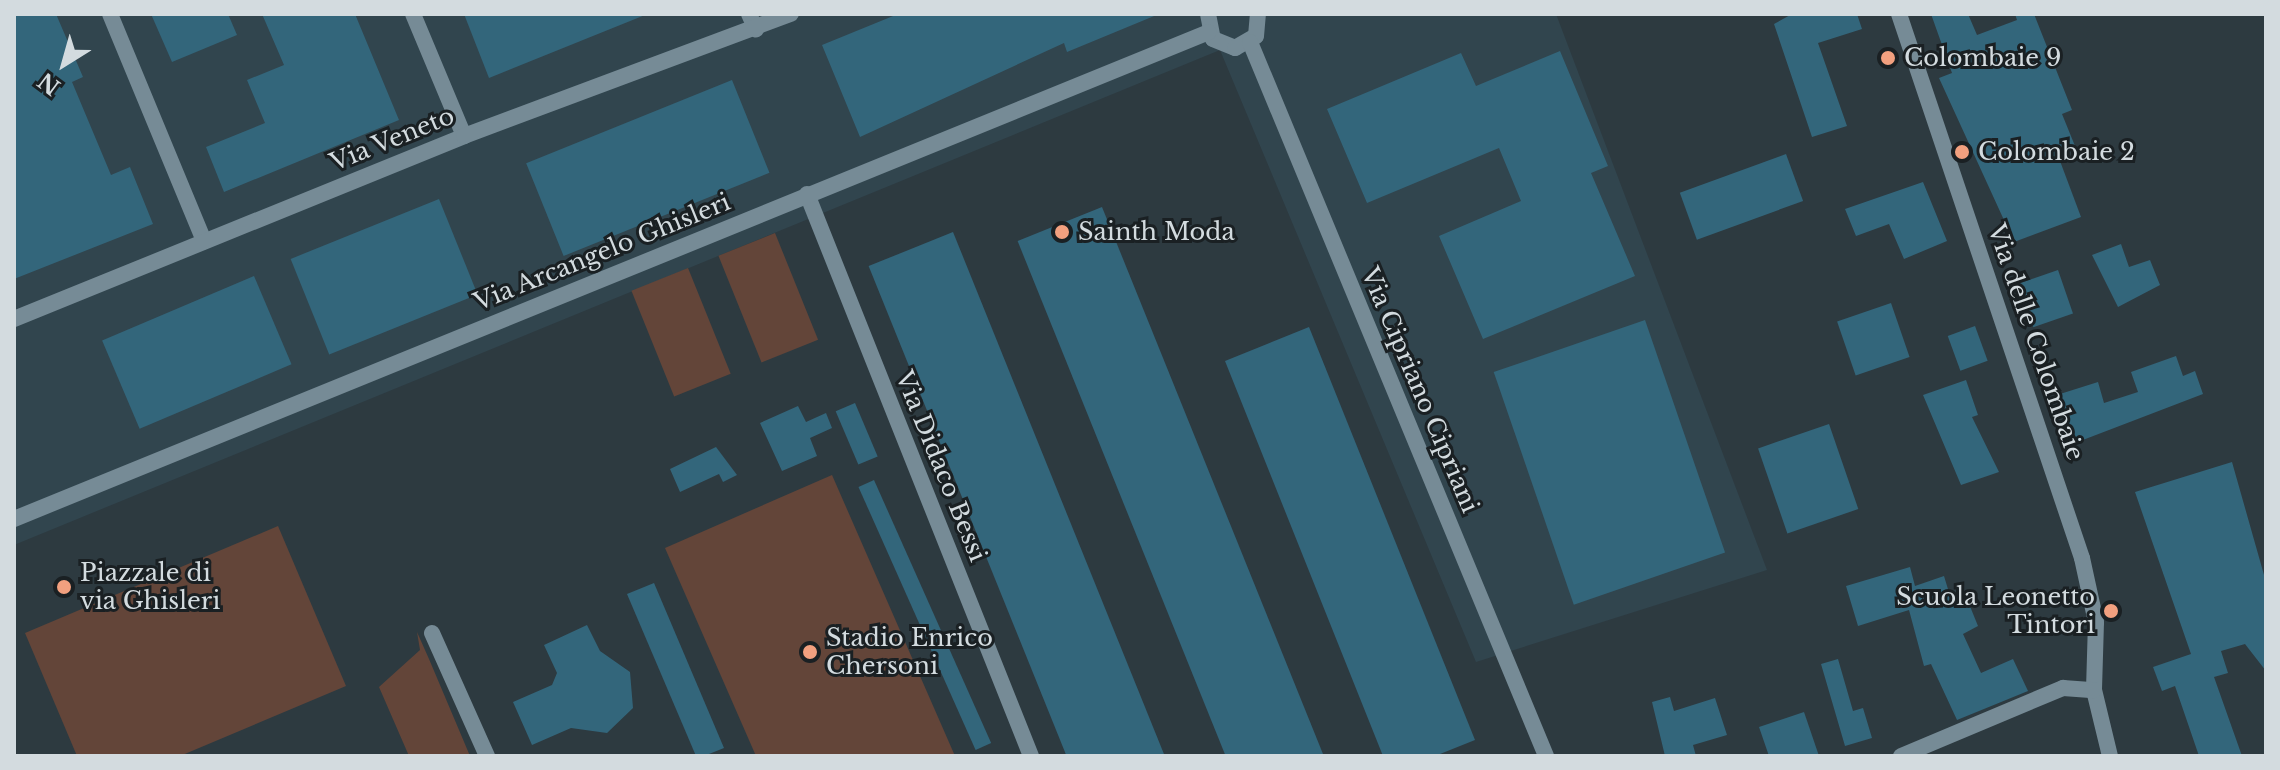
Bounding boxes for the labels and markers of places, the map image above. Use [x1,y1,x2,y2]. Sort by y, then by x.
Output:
place label: Colombaie 9 [1904,44,2061,72]
marker: Colombaie 9 [1879,49,1897,67]
place label: Colombaie 2 [1978,138,2135,166]
marker: Colombaie 2 [1953,143,1971,161]
place label: Sainth Moda [1078,218,1235,246]
marker: Sainth Moda [1053,223,1071,241]
place label: Piazzale di via Ghisleri [80,559,221,615]
marker: Piazzale di via Ghisleri [55,578,73,596]
place label: Scuola Leonetto Tintori [1896,583,2095,639]
marker: Scuola Leonetto Tintori [2102,602,2120,620]
place label: Stadio Enrico Chersoni [826,624,993,680]
marker: Stadio Enrico Chersoni [801,643,819,661]

